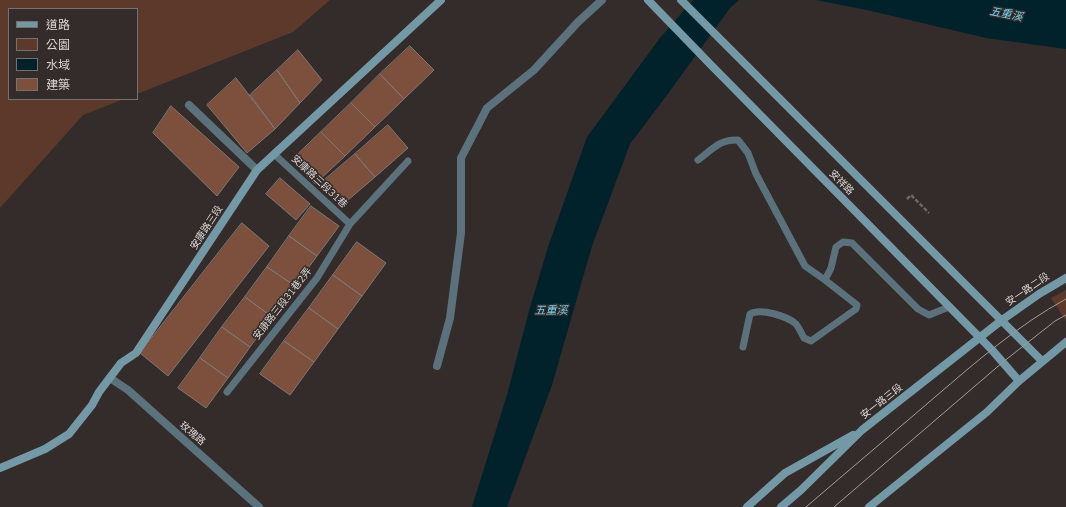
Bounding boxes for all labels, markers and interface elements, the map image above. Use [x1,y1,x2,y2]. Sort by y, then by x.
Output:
water label: 五重溪 [989,5,1023,25]
legend [8,8,138,100]
text: 道路 [46,17,70,33]
text: 公園 [46,37,70,53]
text: 水域 [46,57,70,73]
text: 建築 [46,77,70,93]
street label: 安康路三段31巷 [289,153,349,211]
street label: 安祥路 [826,168,856,198]
street label: 安康路三段 [188,204,226,252]
street label: 安康路三段31巷2弄 [251,266,315,342]
street label: 安一路二段 [1004,271,1052,309]
water label: 五重溪 [535,304,567,318]
street label: 安一路三段 [859,382,905,422]
street label: 玫瑰路 [177,420,207,448]

